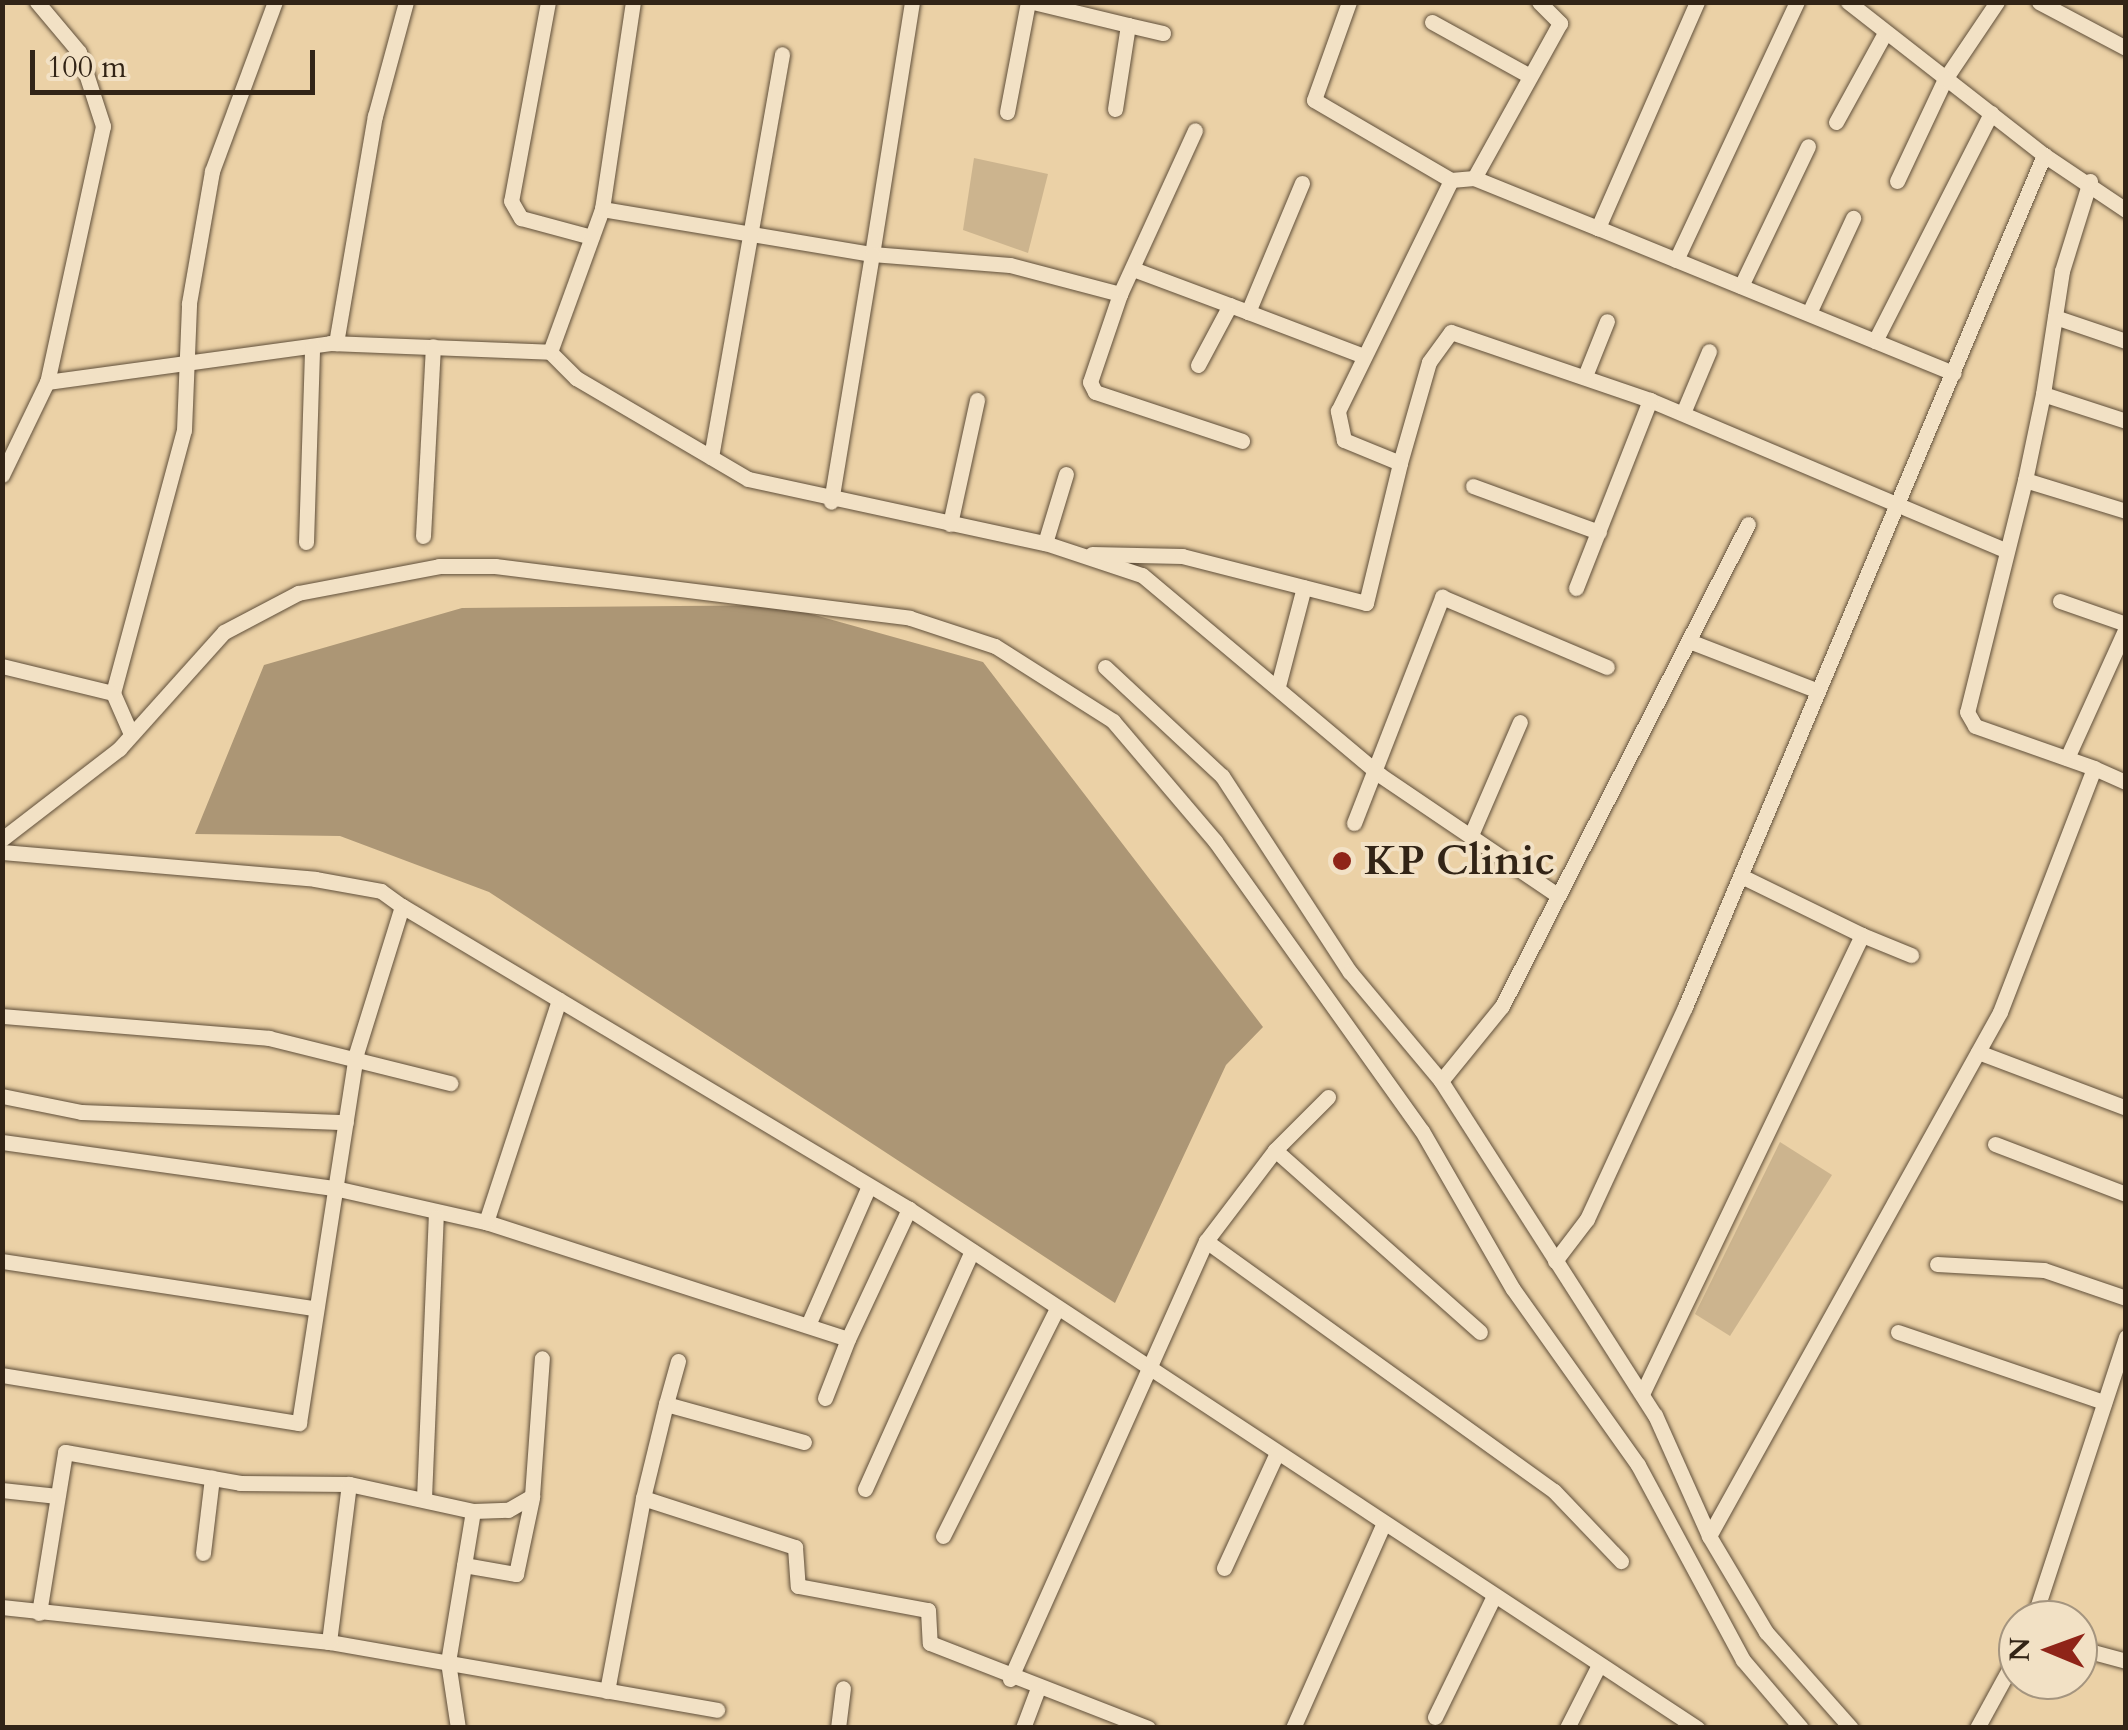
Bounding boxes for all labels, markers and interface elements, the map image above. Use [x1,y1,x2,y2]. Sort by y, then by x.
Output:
scale bar [35,30,320,92]
text: 100 m [47,47,127,88]
place label: KP Clinic [1364,836,1555,886]
marker: KP Clinic [1329,848,1355,874]
north arrow [1998,1600,2098,1700]
text: N [2001,1637,2039,1662]

